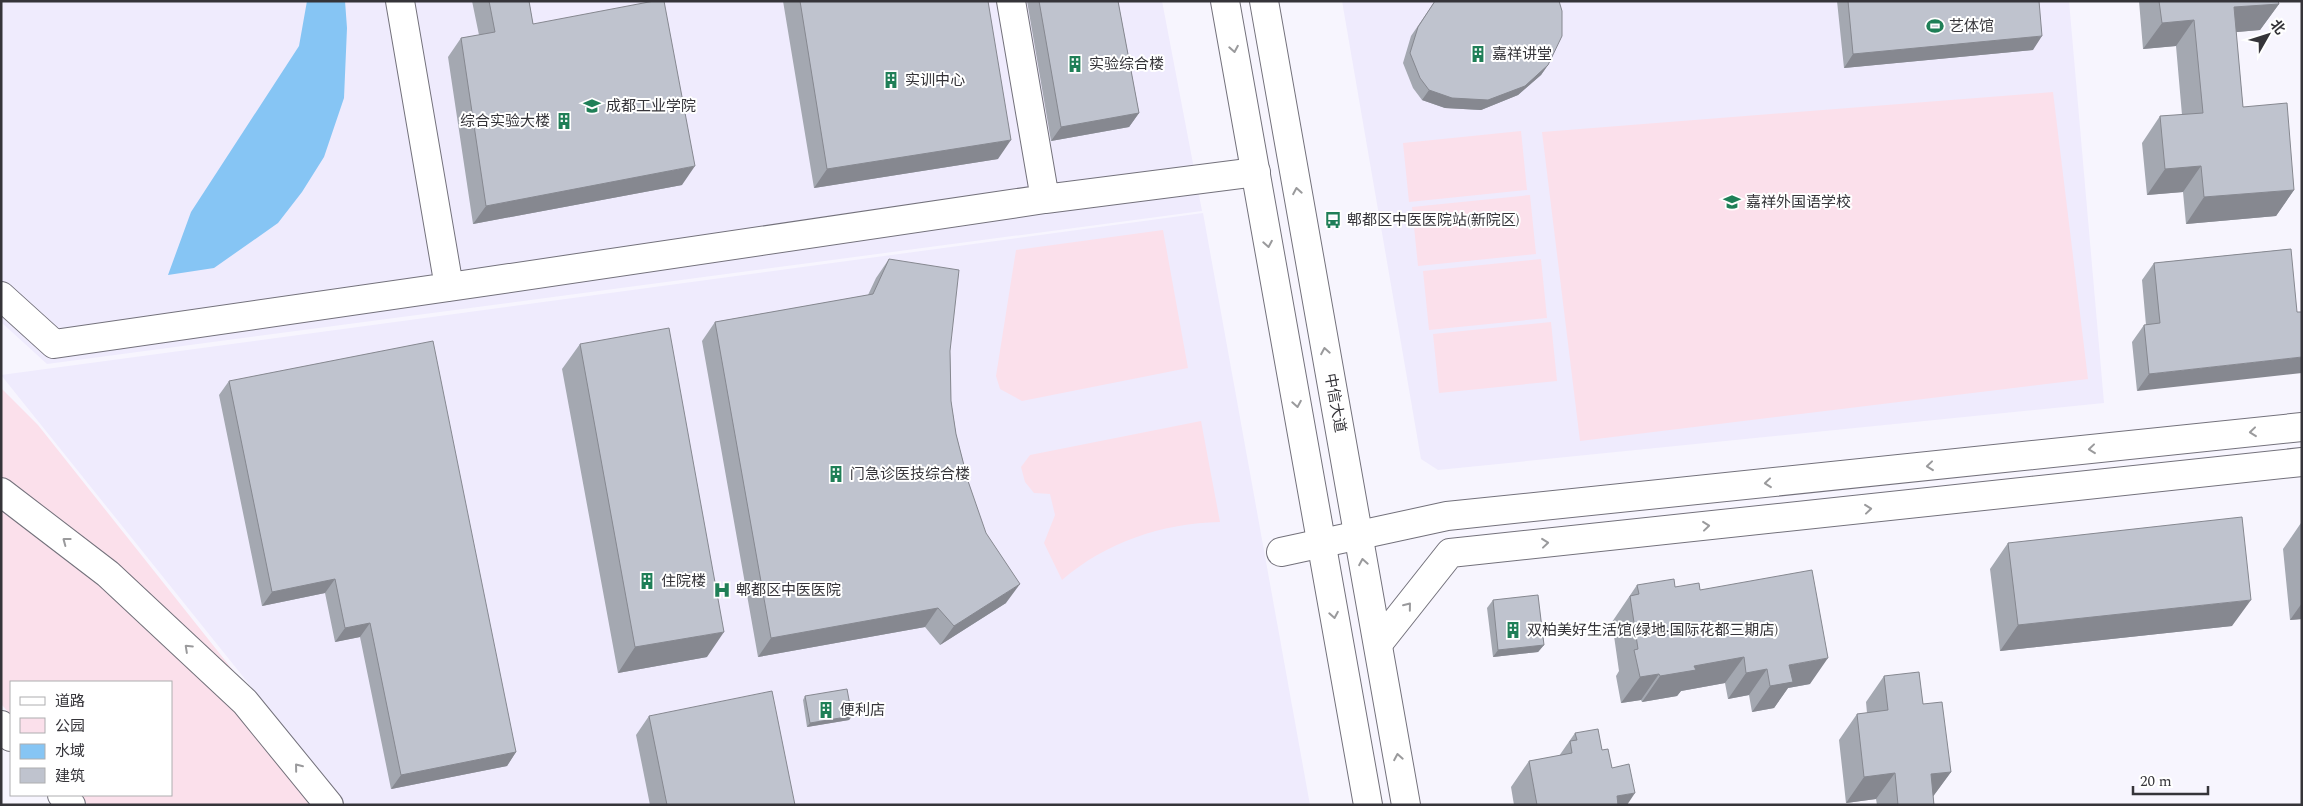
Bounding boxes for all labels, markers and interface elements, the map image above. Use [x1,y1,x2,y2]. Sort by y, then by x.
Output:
north arrow [2243,10,2293,60]
place label: 艺体馆 [1949,15,1994,38]
text: 北 [2265,15,2290,39]
sports icon: 艺体馆 [1925,16,1945,36]
place label: 嘉祥讲堂 [1492,43,1552,66]
building icon: 嘉祥讲堂 [1468,44,1488,64]
one-way arrow [1228,45,1238,54]
place label: 实验综合楼 [1089,53,1164,76]
building icon: 实验综合楼 [1065,54,1085,74]
place label: 实训中心 [905,69,965,92]
building icon: 实训中心 [881,70,901,90]
place label: 成都工业学院 [606,95,696,118]
school or university icon: 成都工业学院 [582,96,602,116]
place label: 综合实验大楼 [460,110,550,133]
building icon: 综合实验大楼 [554,111,574,131]
one-way arrow [1293,186,1303,195]
place label: 嘉祥外国语学校 [1746,191,1851,214]
school or university icon: 嘉祥外国语学校 [1722,192,1742,212]
place label: 郫都区中医医院站(新院区) [1347,209,1520,232]
bus stop icon: 郫都区中医医院站(新院区) [1323,210,1343,230]
one-way arrow [1263,239,1273,248]
one-way arrow [1321,346,1331,355]
street label: 中信大道 [1318,371,1352,435]
one-way arrow [1291,399,1301,408]
one-way arrow [2249,426,2257,437]
one-way arrow [2087,443,2095,454]
one-way arrow [1926,460,1934,471]
place label: 门急诊医技综合楼 [850,463,970,486]
building icon: 门急诊医技综合楼 [826,464,846,484]
one-way arrow [1764,477,1772,488]
one-way arrow [1864,504,1872,515]
one-way arrow [1702,521,1710,532]
one-way arrow [1541,538,1549,549]
one-way arrow [63,539,72,547]
one-way arrow [1358,558,1368,567]
place label: 住院楼 [661,570,706,593]
building icon: 住院楼 [637,571,657,591]
place label: 郫都区中医医院 [736,579,841,602]
hospital icon: 郫都区中医医院 [712,580,732,600]
one-way arrow [1402,602,1411,612]
one-way arrow [1329,611,1339,620]
place label: 双柏美好生活馆(绿地·国际花都三期店) [1527,619,1778,642]
building icon: 双柏美好生活馆(绿地·国际花都三期店) [1503,620,1523,640]
one-way arrow [184,645,193,654]
legend [10,681,172,796]
text: 道路 [55,690,85,713]
place label: 便利店 [840,699,885,722]
building icon: 便利店 [816,700,836,720]
text: 公园 [55,715,85,738]
text: 水域 [55,740,85,763]
one-way arrow [1393,752,1403,761]
one-way arrow [296,764,304,773]
scale bar [2133,764,2208,796]
text: 建筑 [55,765,85,788]
text: 20 m [2140,770,2172,793]

